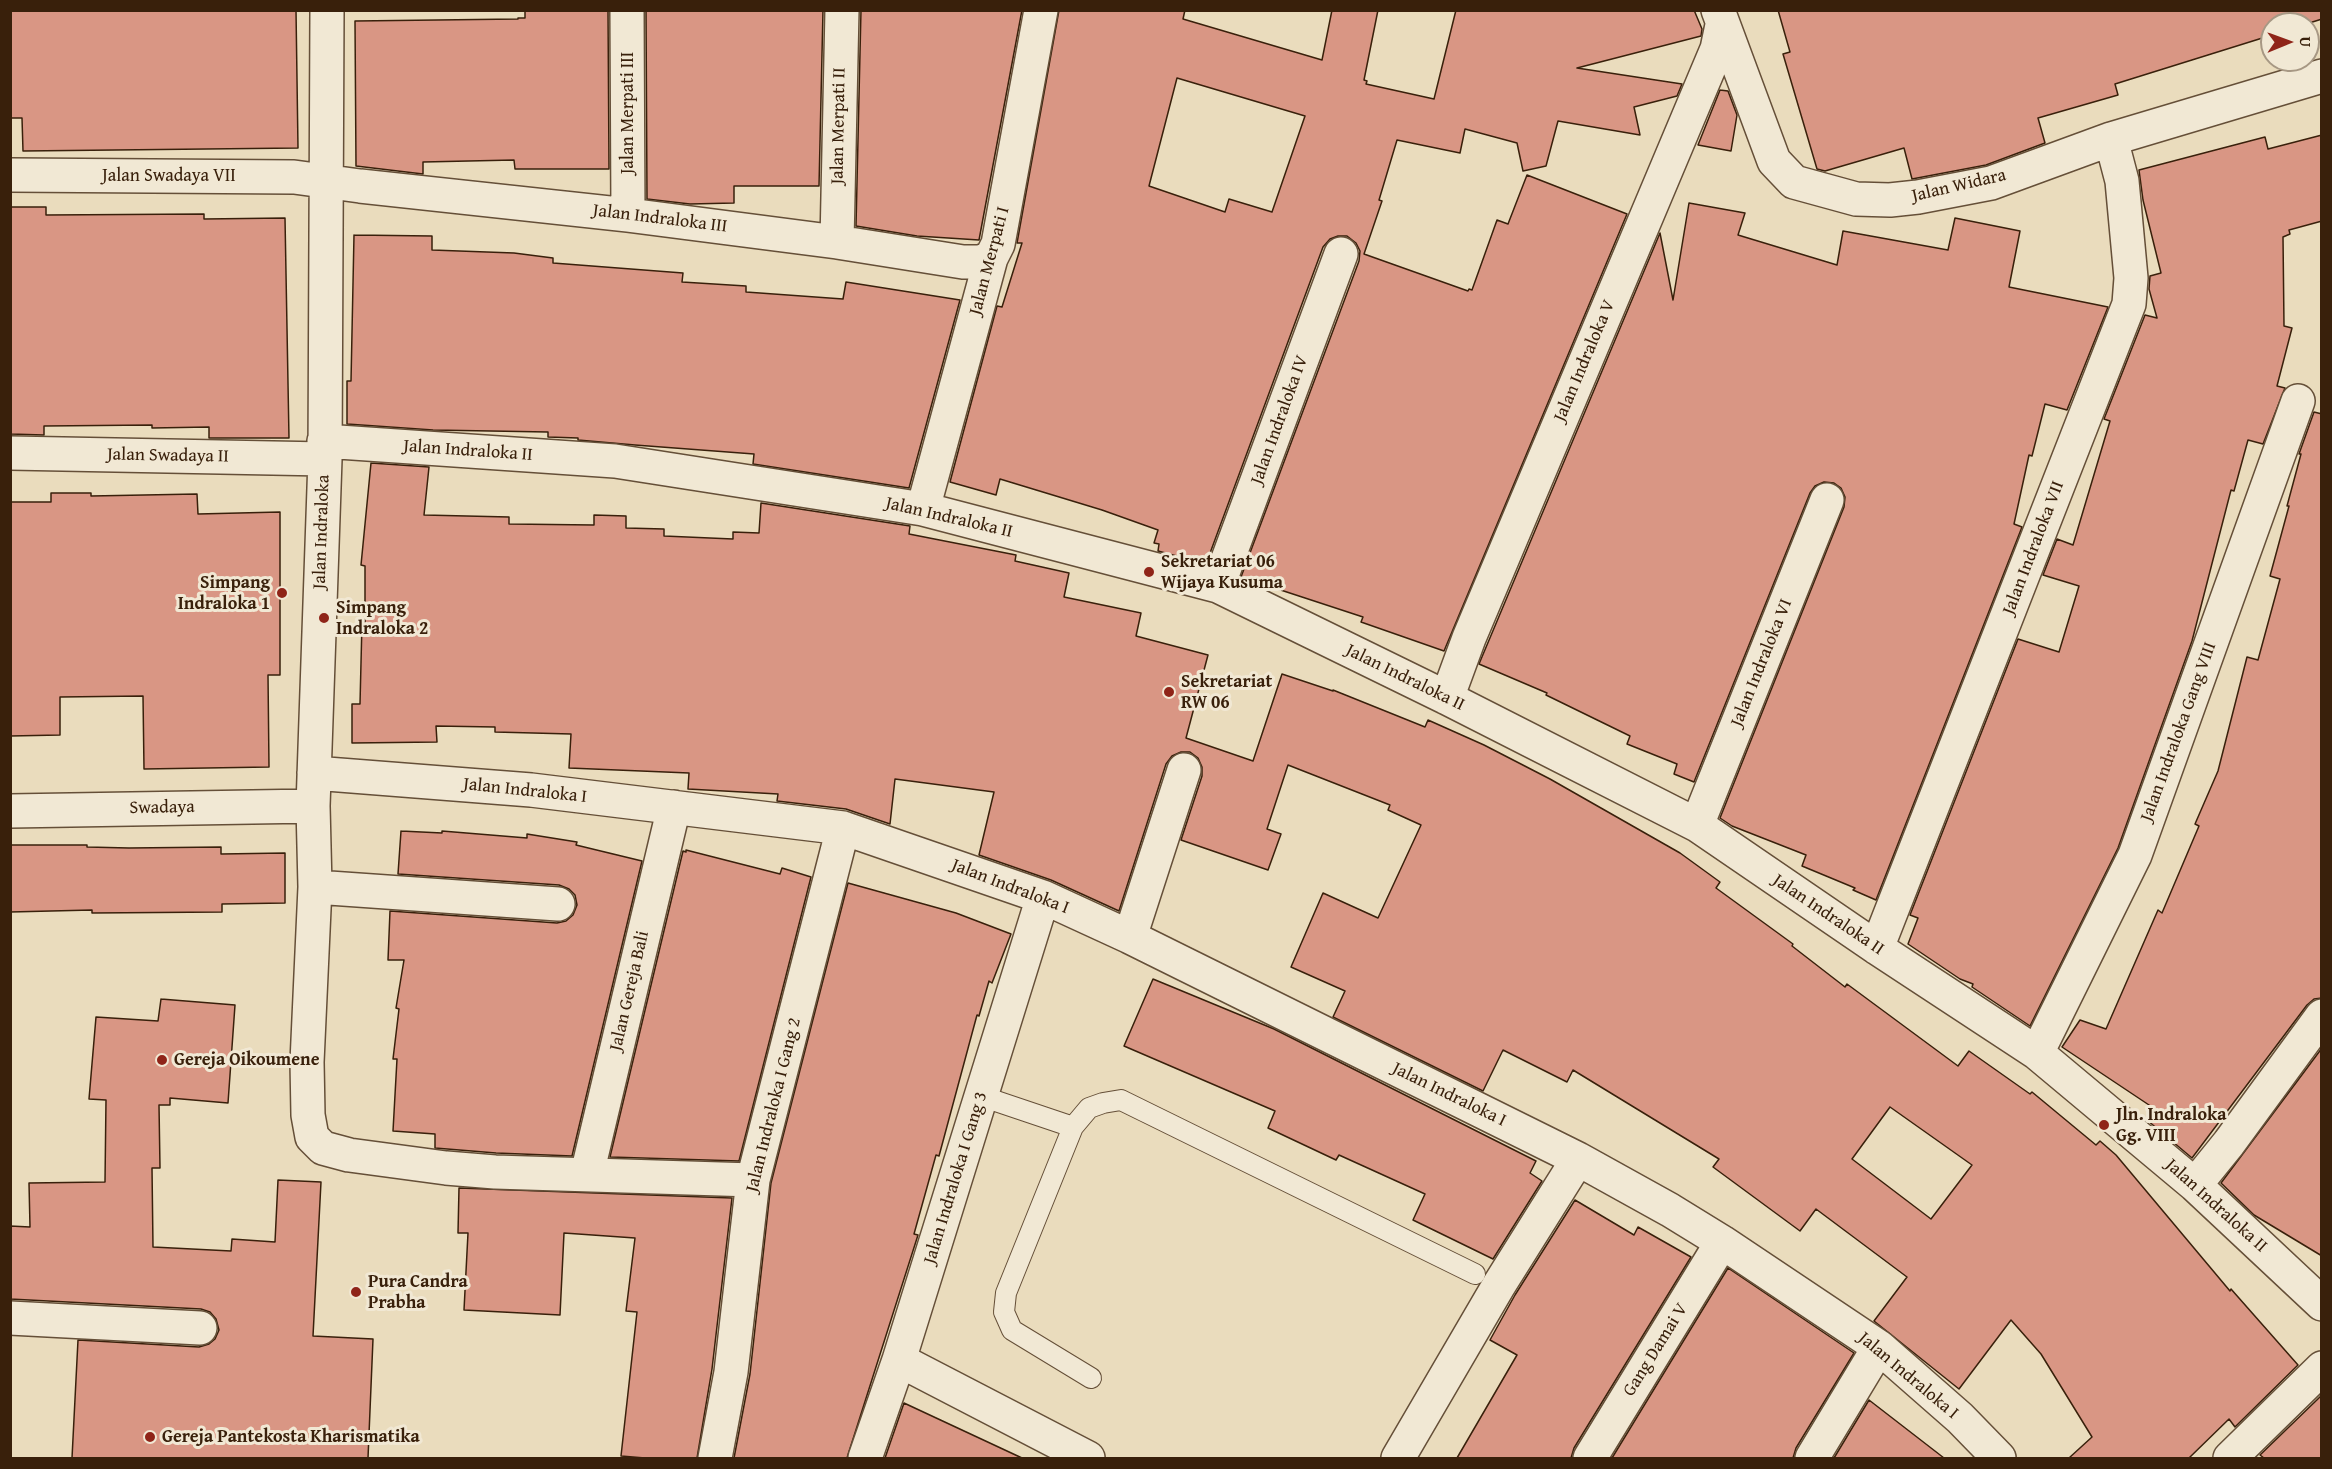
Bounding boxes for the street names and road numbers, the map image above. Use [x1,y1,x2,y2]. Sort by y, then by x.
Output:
street label: Jalan Merpati III [617,52,639,174]
street label: Jalan Merpati II [827,67,851,185]
street label: Jalan Swadaya VII [102,165,236,187]
street label: Jalan Widara [1910,165,2008,207]
street label: Jalan Indraloka III [592,200,728,238]
street label: Jalan Merpati I [965,204,1015,318]
street label: Jalan Indraloka V [1550,297,1620,425]
street label: Jalan Indraloka IV [1247,352,1313,488]
street label: Jalan Indraloka II [403,436,533,466]
street label: Jalan Swadaya II [107,444,229,468]
street label: Jalan Indraloka [309,474,335,590]
street label: Jalan Indraloka VII [1999,478,2069,618]
street label: Jalan Indraloka II [883,493,1015,543]
street label: Jalan Indraloka VI [1727,596,1797,730]
street label: Jalan Indraloka Gang VIII [2136,639,2222,825]
street label: Jalan Indraloka II [1342,640,1468,716]
street label: Jalan Indraloka I [462,774,588,808]
street label: Swadaya [129,797,195,819]
street label: Jalan Indraloka I [948,855,1072,919]
street label: Jalan Indraloka II [1768,870,1888,960]
street label: Jalan Gereja Bali [606,929,654,1053]
street label: Jalan Indraloka I Gang 2 [742,1016,806,1194]
street label: Jalan Indraloka I [1388,1058,1510,1132]
street label: Jalan Indraloka I Gang 3 [920,1089,992,1267]
street label: Jalan Indraloka II [2161,1155,2271,1257]
street label: Gang Damai V [1619,1299,1693,1401]
street label: Jalan Indraloka I [1853,1328,1963,1424]

